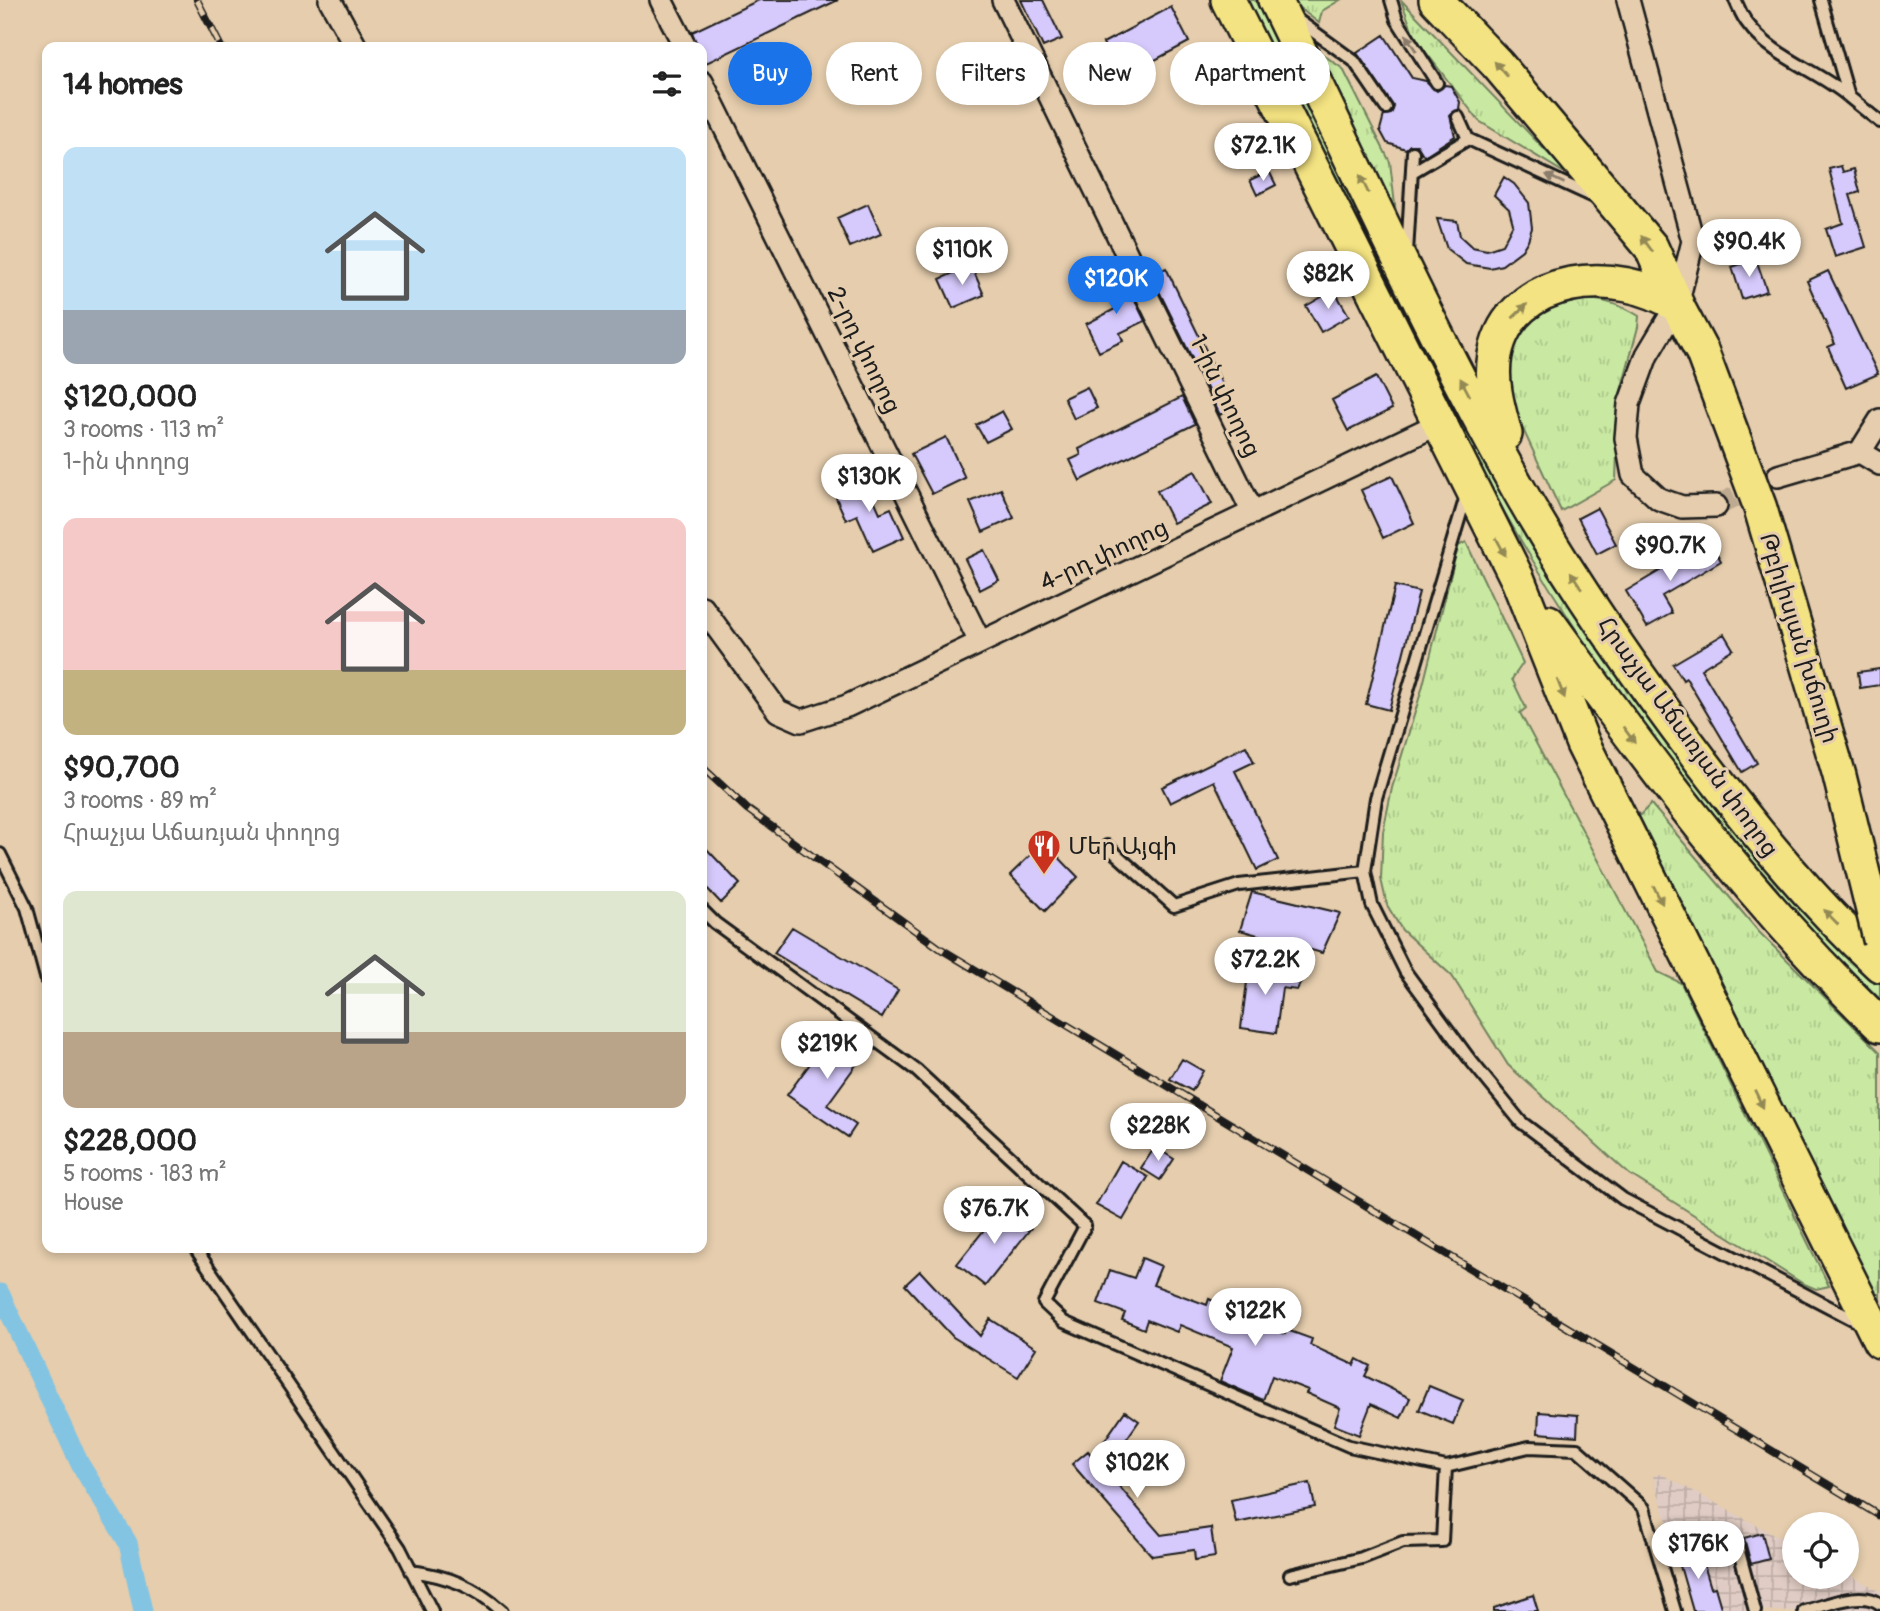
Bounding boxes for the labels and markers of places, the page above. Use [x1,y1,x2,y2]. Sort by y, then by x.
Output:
pin: $72.1K [1206,124,1320,183]
pin: $90.4K [1692,219,1806,279]
pin: $110K [913,228,1011,287]
pin: $82K [1287,252,1369,311]
pin: $120K [1067,256,1165,316]
pin: $130K [820,454,918,514]
pin: $90.7K [1613,524,1727,583]
restaurant icon: Մեր Այգի [1025,827,1063,876]
place label: Մեր Այգի [1068,832,1177,861]
pin: $72.2K [1208,937,1322,997]
pin: $219K [778,1021,876,1081]
pin: $228K [1109,1104,1207,1163]
pin: $76.7K [937,1186,1051,1246]
pin: $122K [1206,1288,1304,1348]
pin: $102K [1088,1440,1186,1500]
pin: $176K [1649,1522,1747,1581]

